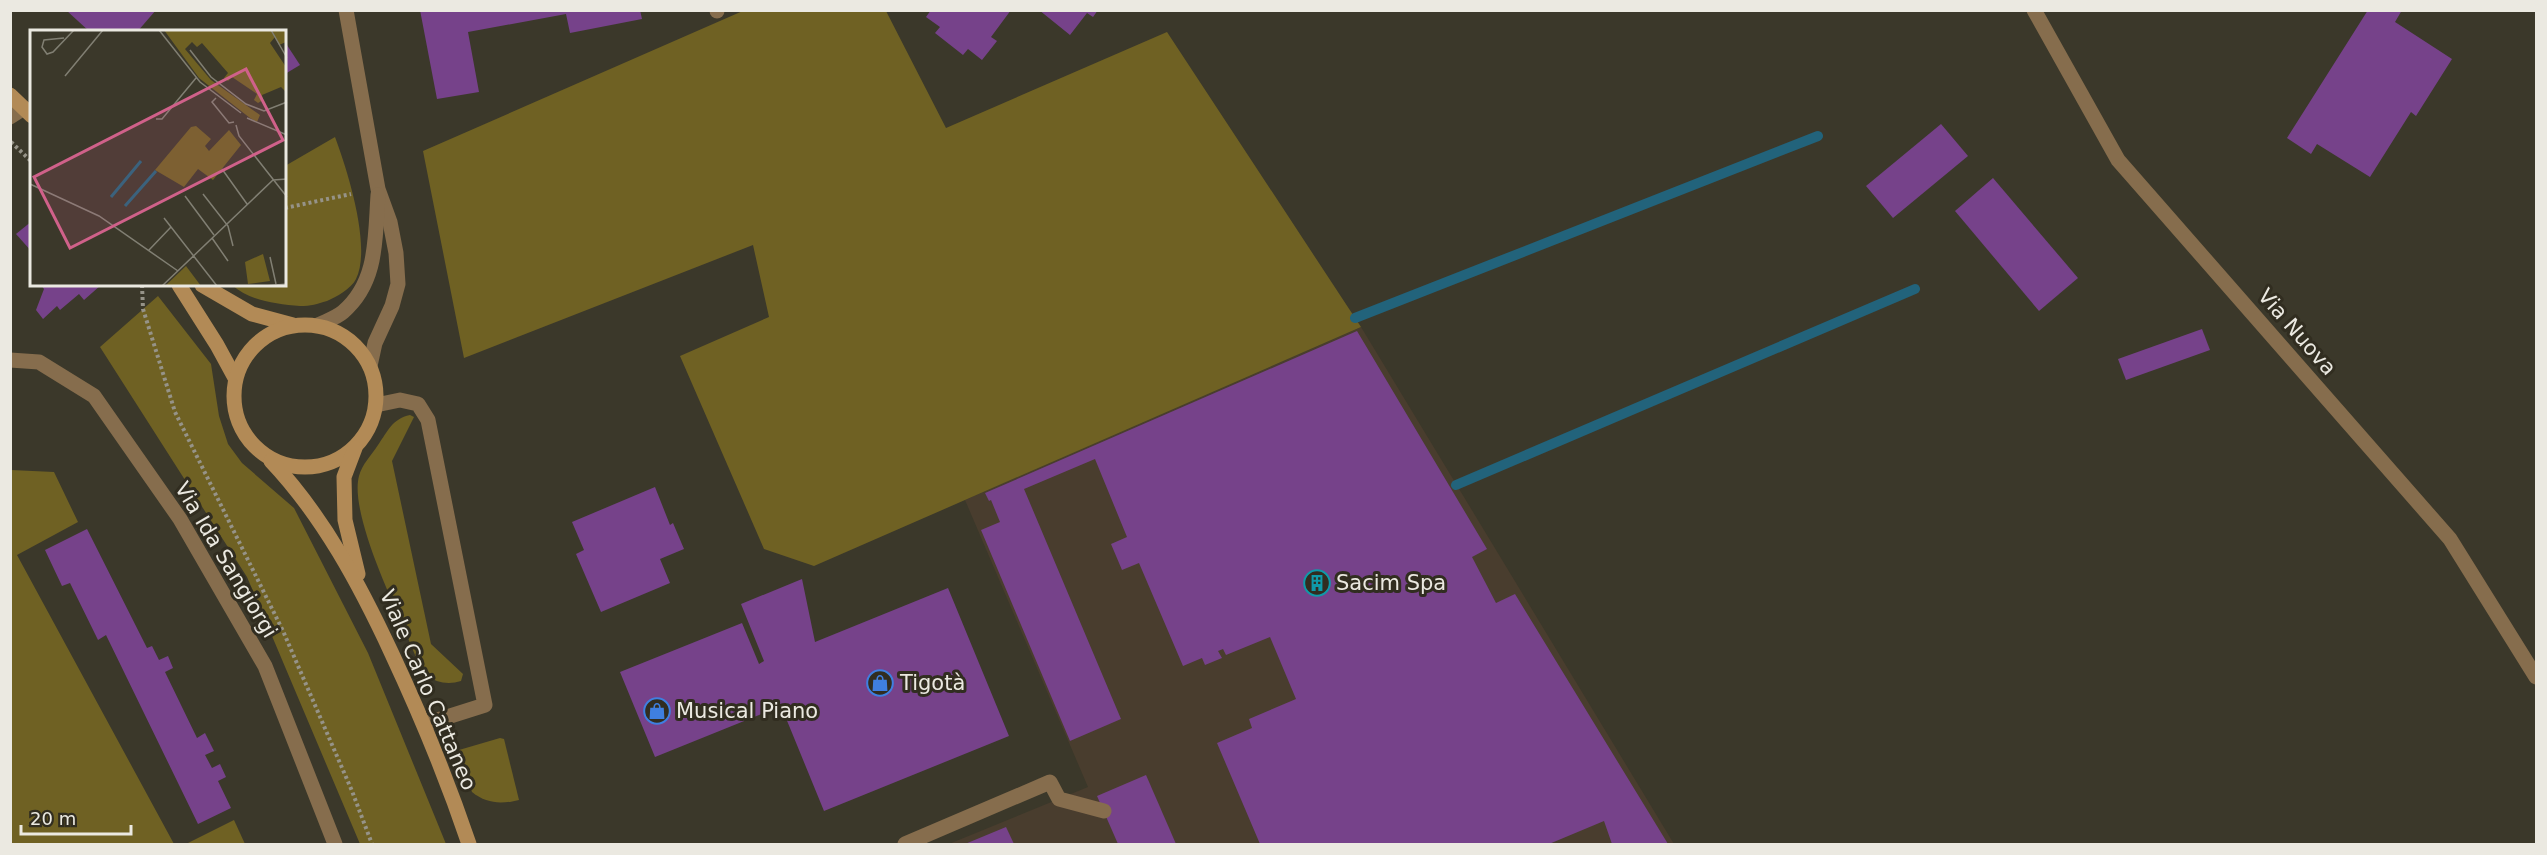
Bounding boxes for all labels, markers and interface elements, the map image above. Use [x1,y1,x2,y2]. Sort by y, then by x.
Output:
inset map [30,30,286,286]
street label: Via Nuova [2253,284,2341,380]
street label: Via Ida Sangiorgi [170,478,282,642]
building icon: Sacim Spa [1302,568,1332,598]
place label: Sacim Spa [1336,571,1446,595]
street label: Viale Carlo Cattaneo [375,586,481,794]
shop icon: Tigotà [865,668,895,698]
place label: Tigotà [899,671,965,695]
shop icon: Musical Piano [642,696,672,726]
place label: Musical Piano [676,699,818,723]
scale bar [21,798,130,836]
text: 20 m [30,808,76,829]

